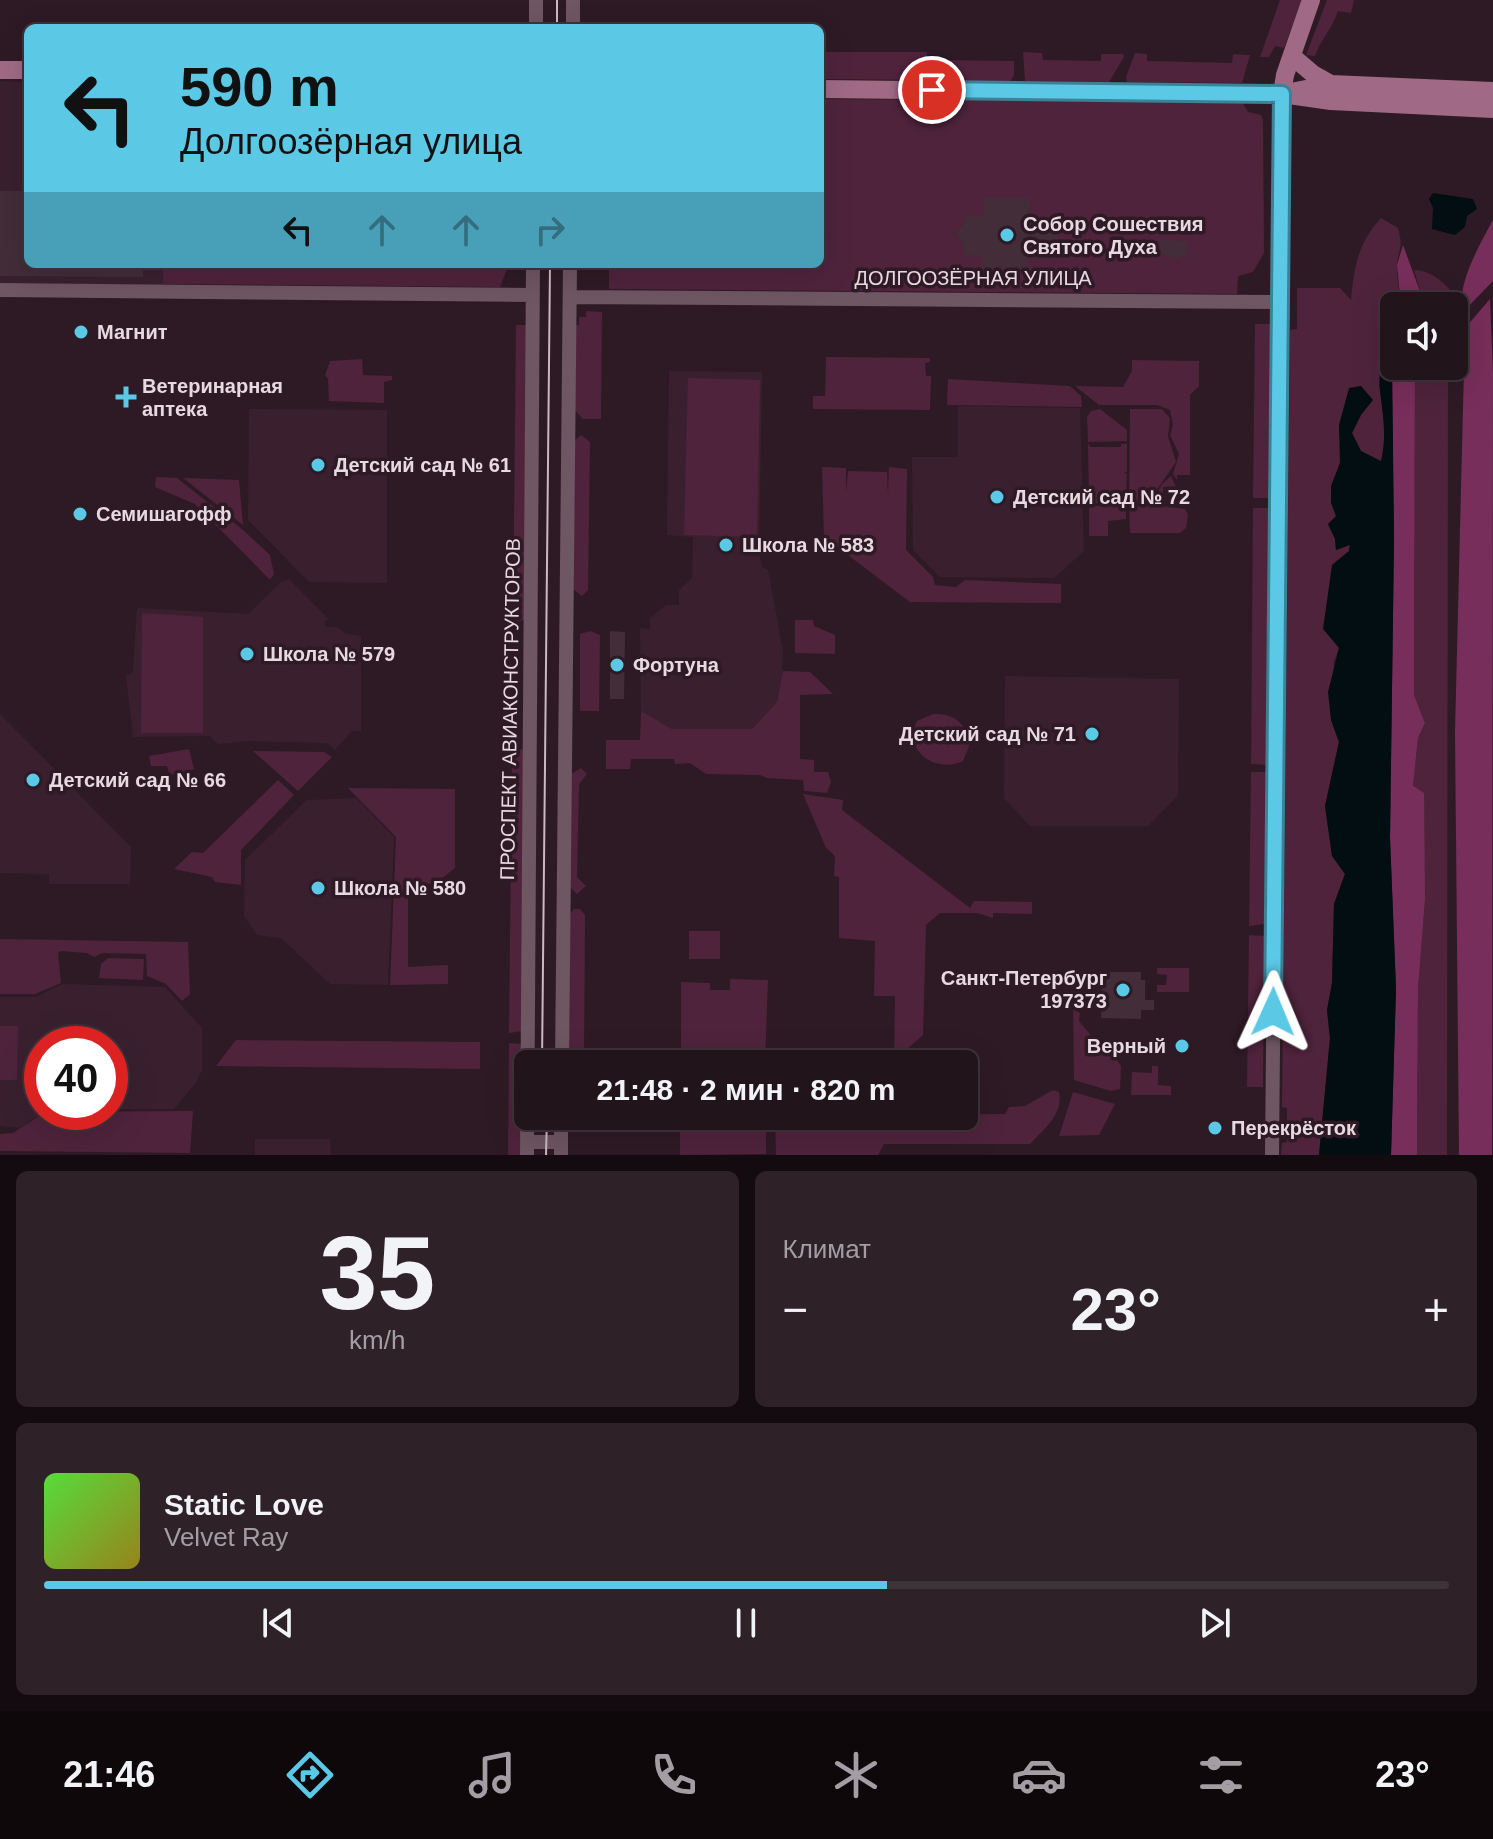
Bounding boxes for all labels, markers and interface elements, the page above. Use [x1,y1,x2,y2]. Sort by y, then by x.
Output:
text: 590 m [180,55,339,118]
icon: left [48,56,152,160]
pin [898,56,966,124]
icon: arrive [910,68,954,112]
text: Долгоозёрная улица [180,121,522,162]
icon: left [276,208,320,252]
icon: ahead [360,208,404,252]
icon: ahead [444,208,488,252]
icon: right [528,208,572,252]
place label: Собор Сошествия Святого Духа [1023,213,1203,258]
marker: Собор Сошествия Святого Духа [998,226,1016,244]
street label: ДОЛГООЗЁРНАЯ УЛИЦА [854,267,1092,289]
map controls [1380,292,1468,380]
button: sound [1380,292,1468,380]
place label: Магнит [97,321,168,343]
marker: Магнит [72,323,90,341]
place label: Ветеринарная аптека [142,375,283,420]
marker: Ветеринарная аптека [117,388,135,406]
place label: Детский сад № 61 [334,454,511,476]
marker: Детский сад № 61 [309,456,327,474]
place label: Детский сад № 72 [1013,486,1190,508]
marker: Детский сад № 72 [988,488,1006,506]
place label: Семишагофф [96,503,231,525]
marker: Семишагофф [71,505,89,523]
place label: Школа № 583 [742,534,874,556]
marker: Школа № 583 [717,536,735,554]
street label: ПРОСПЕКТ АВИАКОНСТРУКТОРОВ [496,538,524,880]
place label: Школа № 579 [263,643,395,665]
marker: Школа № 579 [238,645,256,663]
place label: Фортуна [633,654,720,676]
marker: Фортуна [608,656,626,674]
place label: Детский сад № 71 [899,723,1076,745]
marker: Детский сад № 71 [1083,725,1101,743]
place label: Детский сад № 66 [49,769,226,791]
marker: Детский сад № 66 [24,771,42,789]
place label: Школа № 580 [334,877,466,899]
marker: Школа № 580 [309,879,327,897]
place label: Санкт-Петербург 197373 [941,967,1107,1012]
position arrow [1231,970,1315,1054]
marker: Санкт-Петербург 197373 [1114,981,1132,999]
speed limit sign: 40 [24,1026,128,1130]
place label: Верный [1087,1035,1166,1057]
marker: Верный [1173,1037,1191,1055]
text: 21:48 · 2 мин · 820 m [597,1073,895,1106]
place label: Перекрёсток [1231,1117,1357,1139]
marker: Перекрёсток [1206,1119,1224,1137]
text: 35 [319,1215,435,1331]
text: Климат [783,1234,871,1264]
text: 23° [1070,1276,1161,1343]
text: − [783,1285,808,1334]
text: + [1423,1285,1449,1334]
text: km/h [349,1325,405,1355]
text: Static Love [164,1488,324,1521]
text: Velvet Ray [164,1522,288,1552]
icon: previous [256,1601,300,1645]
icon: pause [724,1601,768,1645]
icon: next [1193,1601,1237,1645]
icon: directions [282,1747,338,1803]
icon: music [464,1747,520,1803]
icon: phone [646,1747,702,1803]
icon: climate [828,1747,884,1803]
icon: car [1011,1747,1067,1803]
icon: filters [1193,1747,1249,1803]
text: 21:46 [63,1754,155,1795]
text: 23° [1375,1754,1430,1795]

